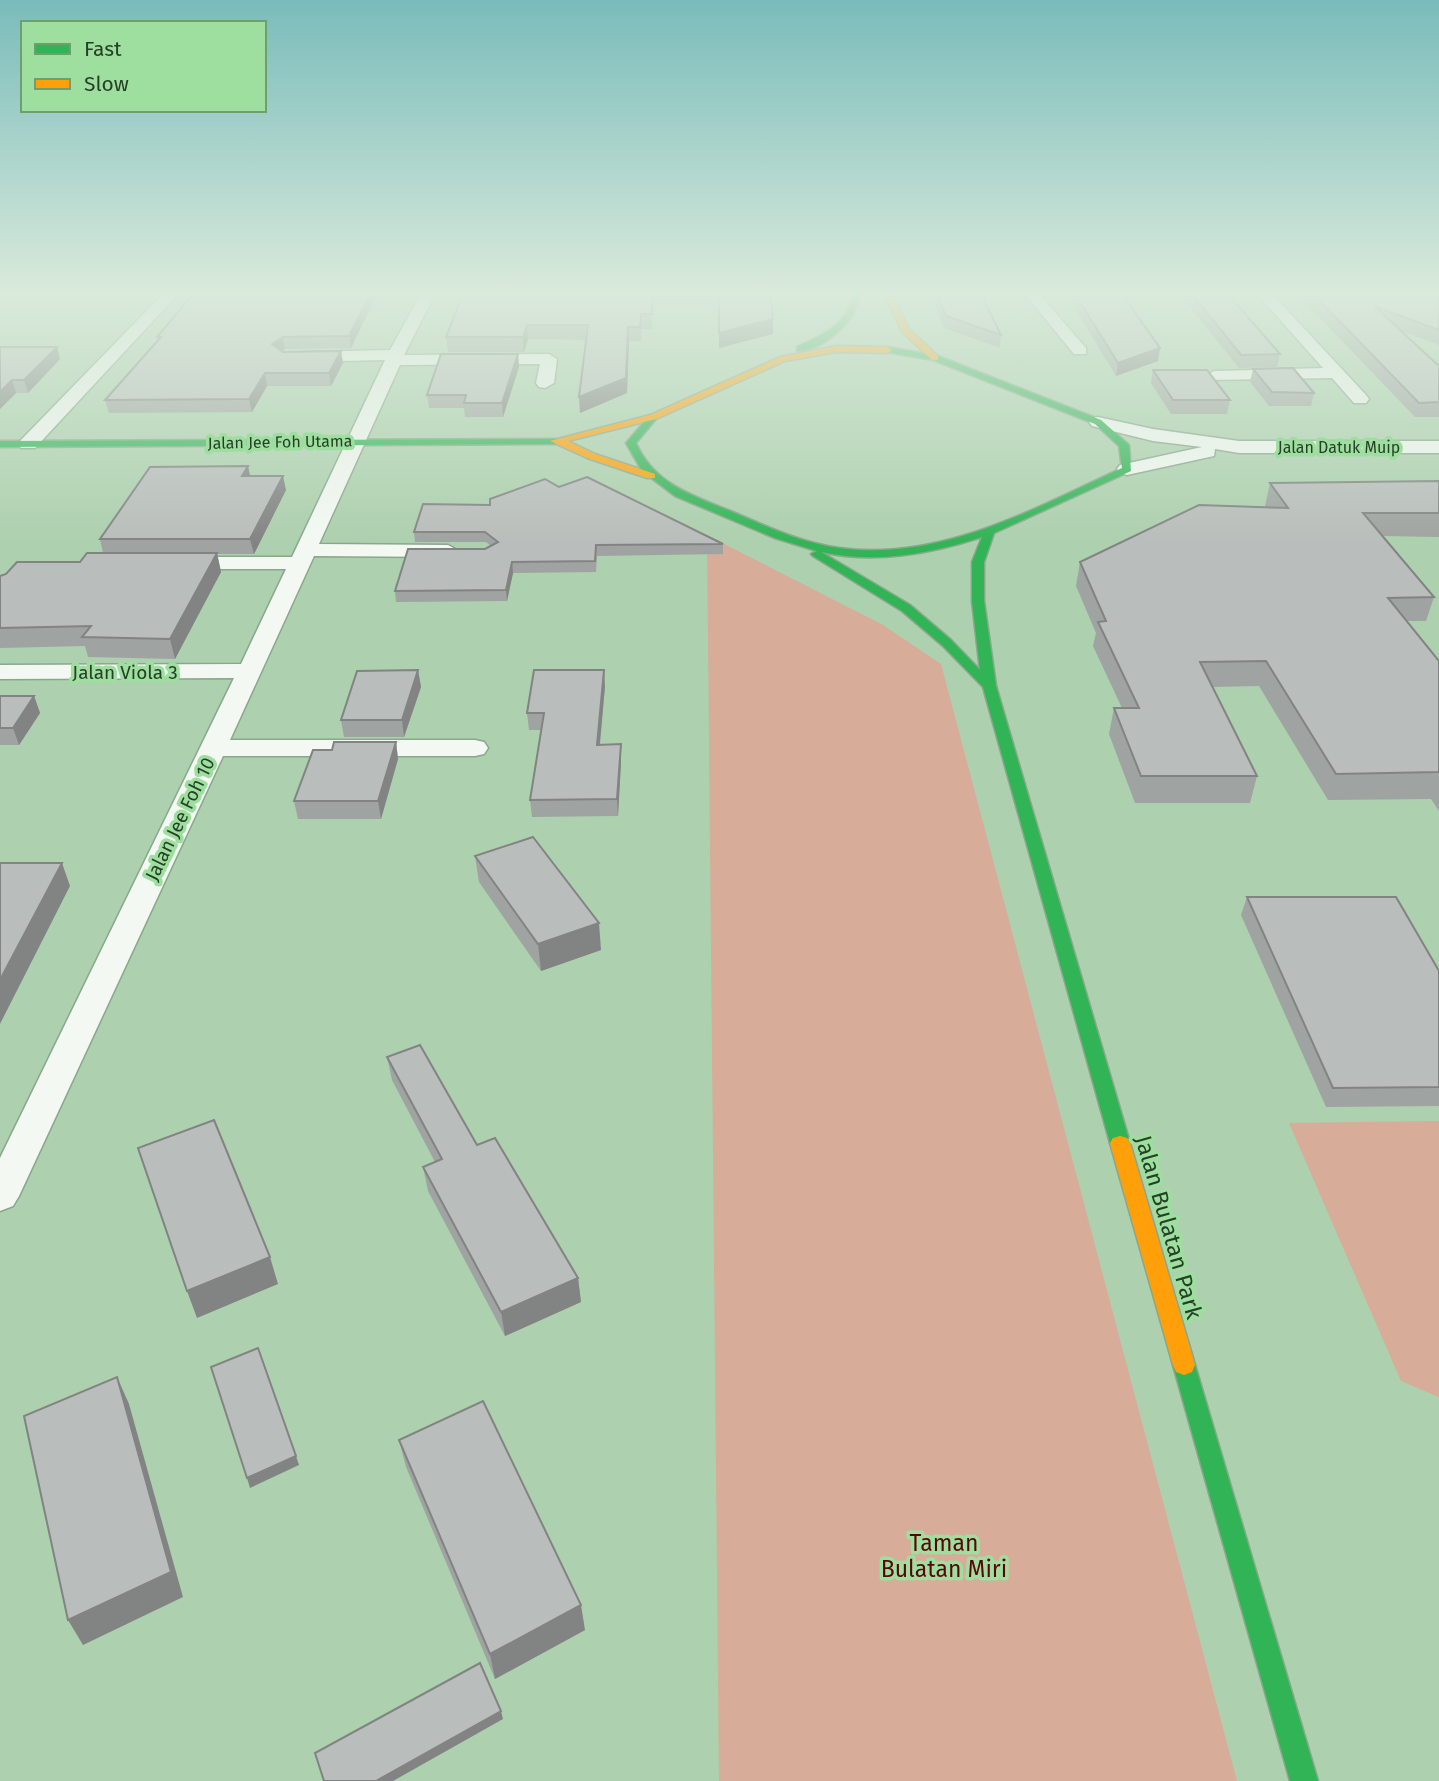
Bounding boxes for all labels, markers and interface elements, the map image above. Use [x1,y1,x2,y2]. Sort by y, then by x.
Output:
legend [21,21,266,112]
text: Fast [84,36,122,62]
text: Slow [84,71,129,97]
street label: Jalan Jee Foh Utama [208,431,352,453]
street label: Jalan Datuk Muip [1278,438,1400,457]
street label: Jalan Viola 3 [72,661,178,684]
street label: Jalan Jee Foh 10 [140,754,220,884]
street label: Jalan Bulatan Park [1129,1132,1209,1322]
park label: Taman Bulatan Miri [881,1529,1007,1583]

